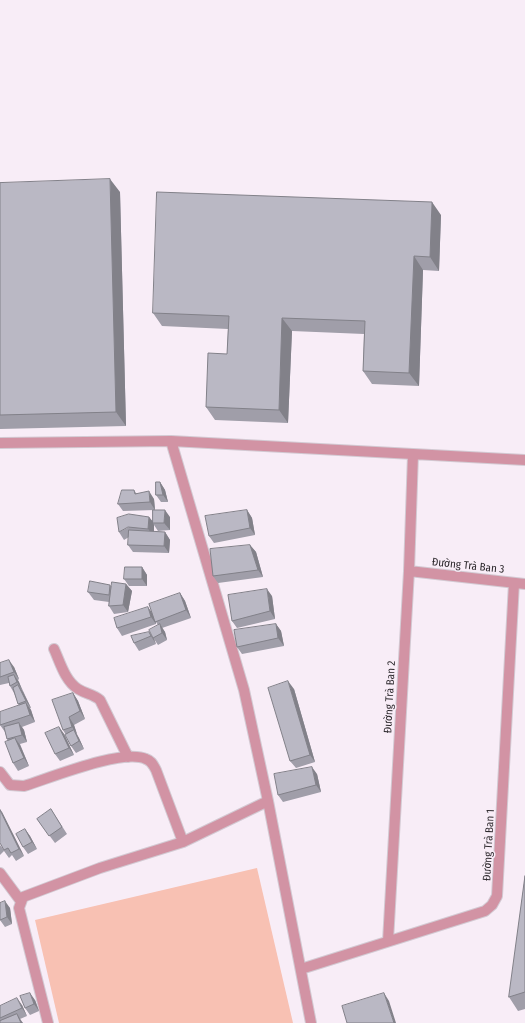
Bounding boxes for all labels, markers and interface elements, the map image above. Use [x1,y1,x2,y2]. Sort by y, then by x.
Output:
street label: Đường Trà Ban 3 [431,556,505,576]
street label: Đường Trà Ban 2 [382,660,398,734]
street label: Đường Trà Ban 1 [481,809,497,881]

